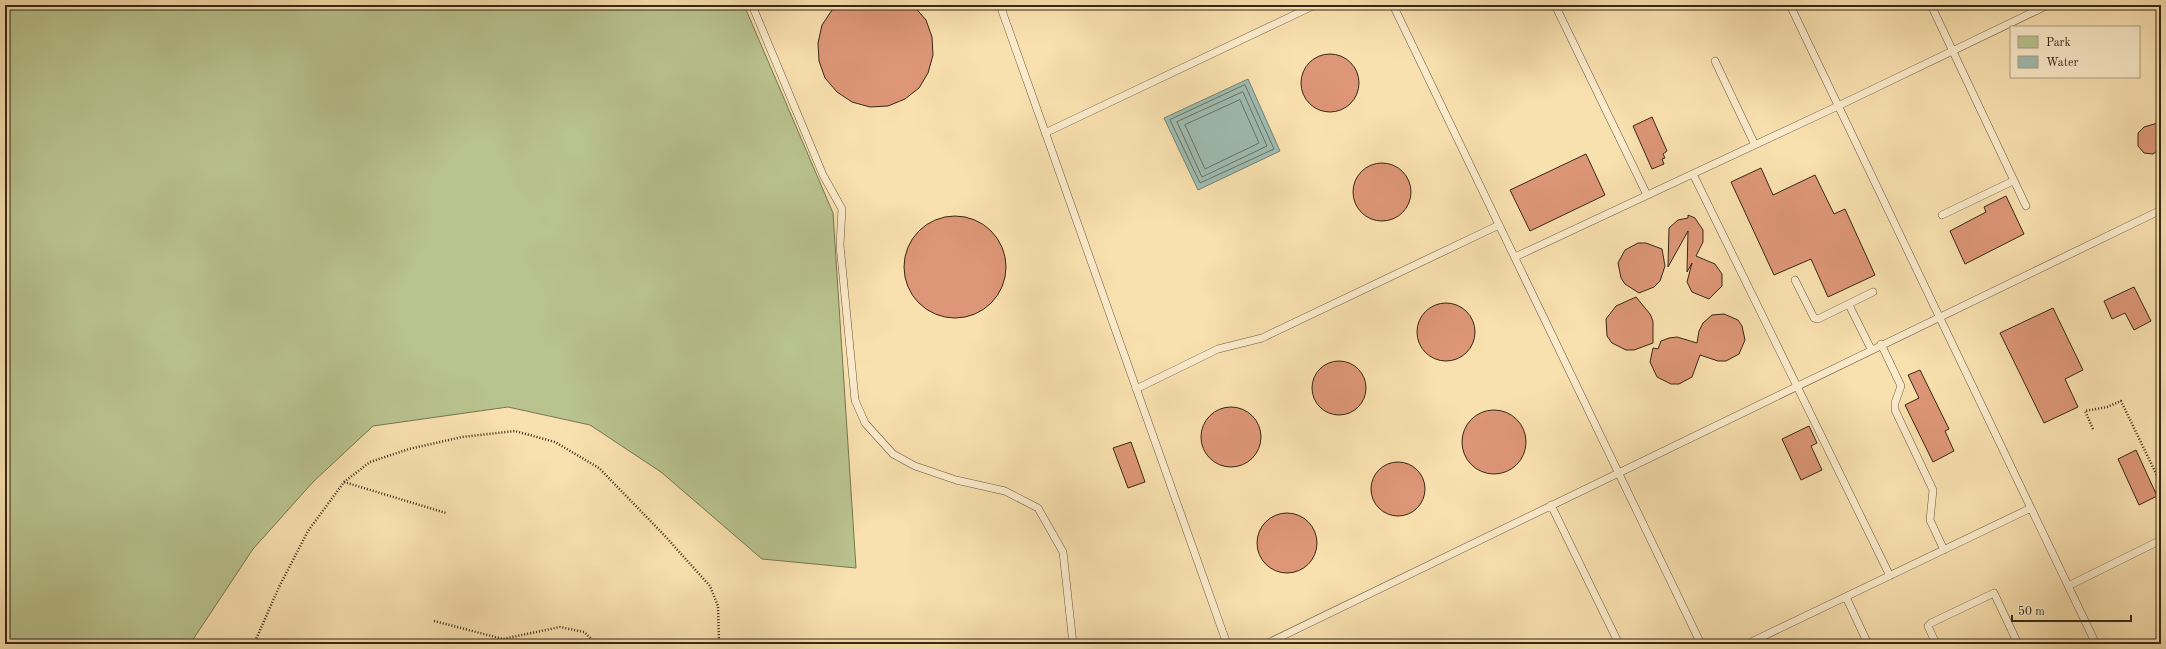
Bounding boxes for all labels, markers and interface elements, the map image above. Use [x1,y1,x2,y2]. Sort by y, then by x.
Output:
legend [2010,26,2140,78]
text: Park [2046,37,2071,49]
text: Water [2046,57,2079,69]
scale bar [2012,597,2131,623]
text: 50 m [2018,605,2045,618]

